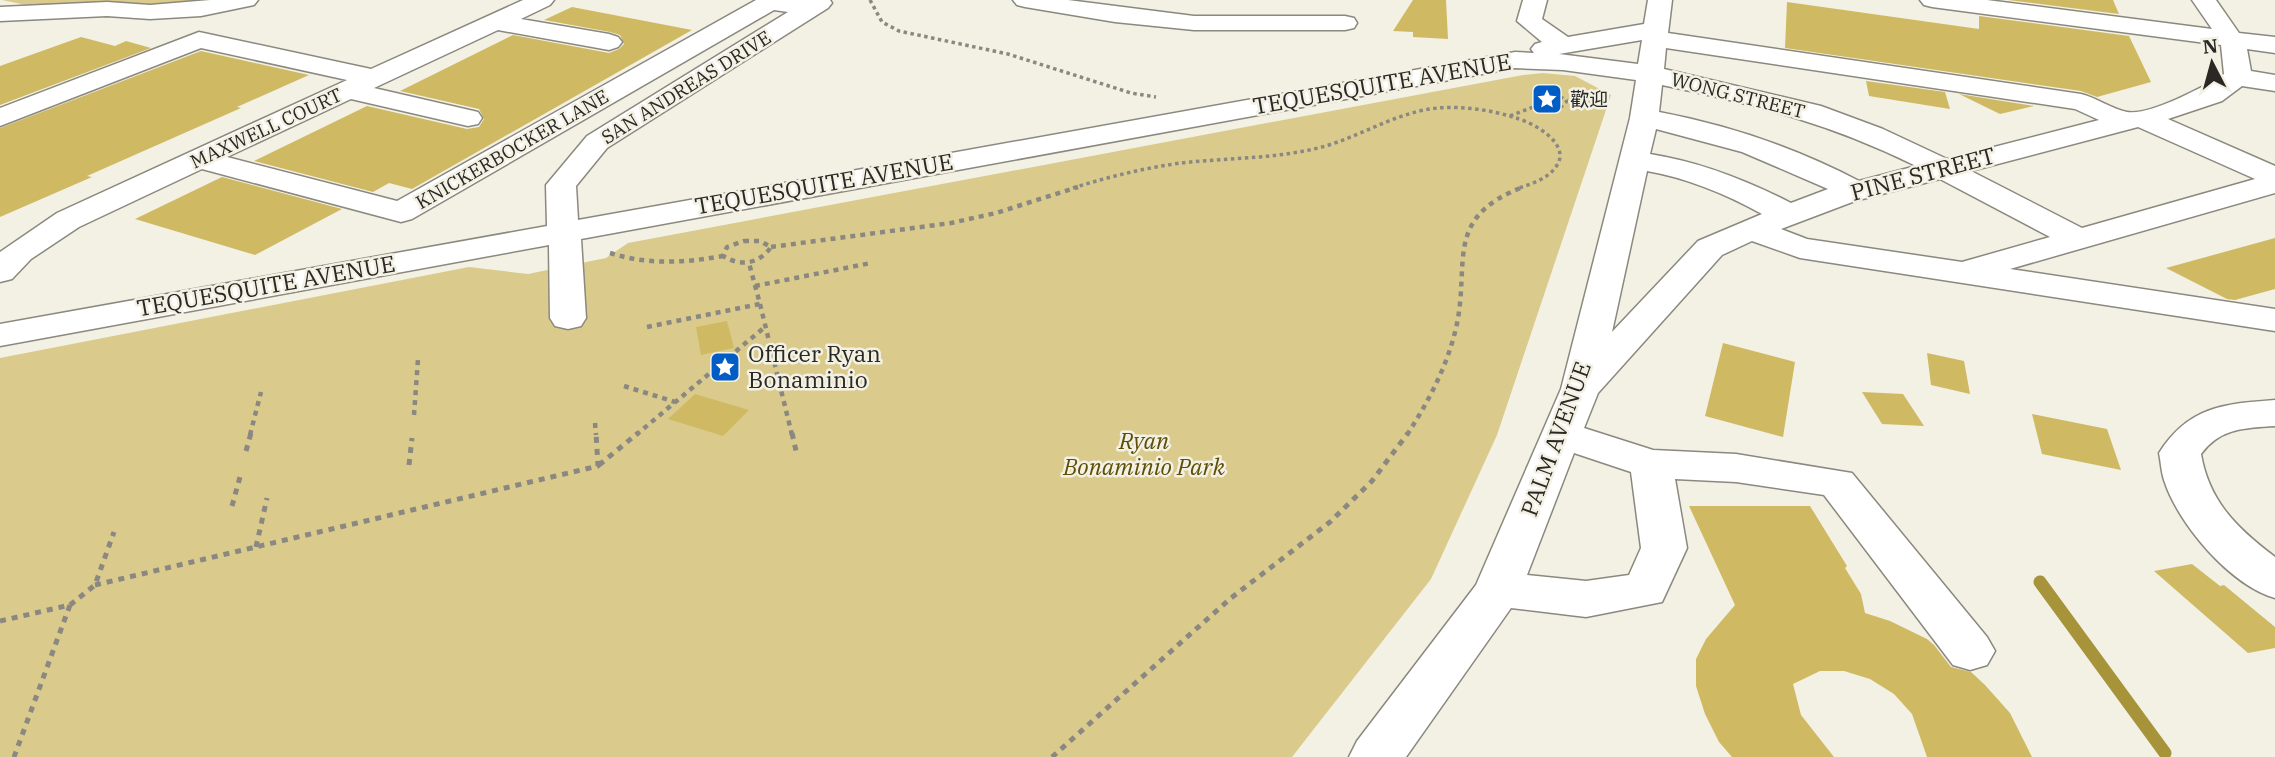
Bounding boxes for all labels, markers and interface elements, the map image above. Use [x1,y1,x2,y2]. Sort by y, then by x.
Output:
street label: SAN ANDREAS DRIVE [597,25,775,149]
north arrow [2177,28,2247,98]
text: N [2201,33,2219,59]
street label: TEQUESQUITE AVENUE [1250,45,1513,121]
street label: WONG STREET [1668,67,1808,123]
street label: MAXWELL COURT [186,82,346,174]
place icon: 歡迎 [1530,82,1564,116]
street label: KNICKERBOCKER LANE [411,84,613,214]
place label: 歡迎 [1570,87,1608,111]
street label: PINE STREET [1847,139,1998,207]
street label: TEQUESQUITE AVENUE [692,145,955,221]
street label: TEQUESQUITE AVENUE [134,247,397,323]
place label: Officer Ryan Bonaminio [748,338,881,394]
place icon: Officer Ryan Bonaminio [708,350,742,384]
street label: PALM AVENUE [1513,357,1597,520]
park label: Ryan Bonaminio Park [1062,425,1226,481]

